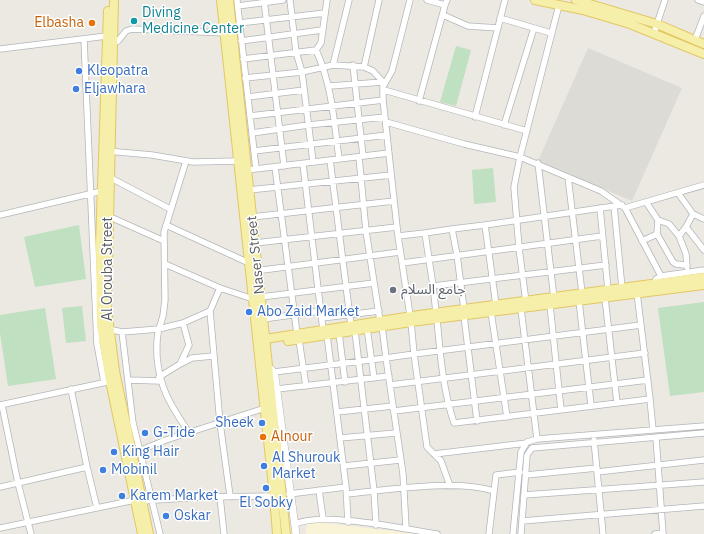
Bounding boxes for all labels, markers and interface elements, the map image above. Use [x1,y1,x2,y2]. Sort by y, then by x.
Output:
place label: Diving Medicine Center [142,5,244,38]
place label: Elbasha [34,15,84,31]
marker: Diving Medicine Center [129,16,139,26]
marker: Elbasha [87,18,97,28]
place label: Kleopatra [87,63,148,79]
marker: Kleopatra [74,66,84,76]
place label: Eljawhara [84,81,146,97]
marker: Eljawhara [71,84,81,94]
street label: Naser Street [244,215,268,295]
street label: Al Orouba Street [100,217,116,321]
place label: جامع السلام [401,282,465,298]
marker: جامع السلام [388,285,398,295]
place label: Abo Zaid Market [257,304,359,320]
marker: Abo Zaid Market [244,307,254,317]
place label: Sheek [215,415,254,431]
marker: Sheek [257,418,267,428]
place label: G-Tide [153,425,195,441]
marker: G-Tide [140,428,150,438]
place label: Alnour [271,429,313,445]
marker: Alnour [258,432,268,442]
place label: King Hair [122,444,179,460]
marker: King Hair [109,447,119,457]
place label: Al Shurouk Market [272,450,340,482]
marker: Al Shurouk Market [259,461,269,471]
place label: Mobinil [111,462,157,478]
marker: Mobinil [98,465,108,475]
marker: El Sobky [261,483,271,493]
place label: Karem Market [130,488,218,504]
marker: Karem Market [117,491,127,501]
place label: El Sobky [239,495,293,511]
place label: Oskar [174,508,211,524]
marker: Oskar [161,511,171,521]

